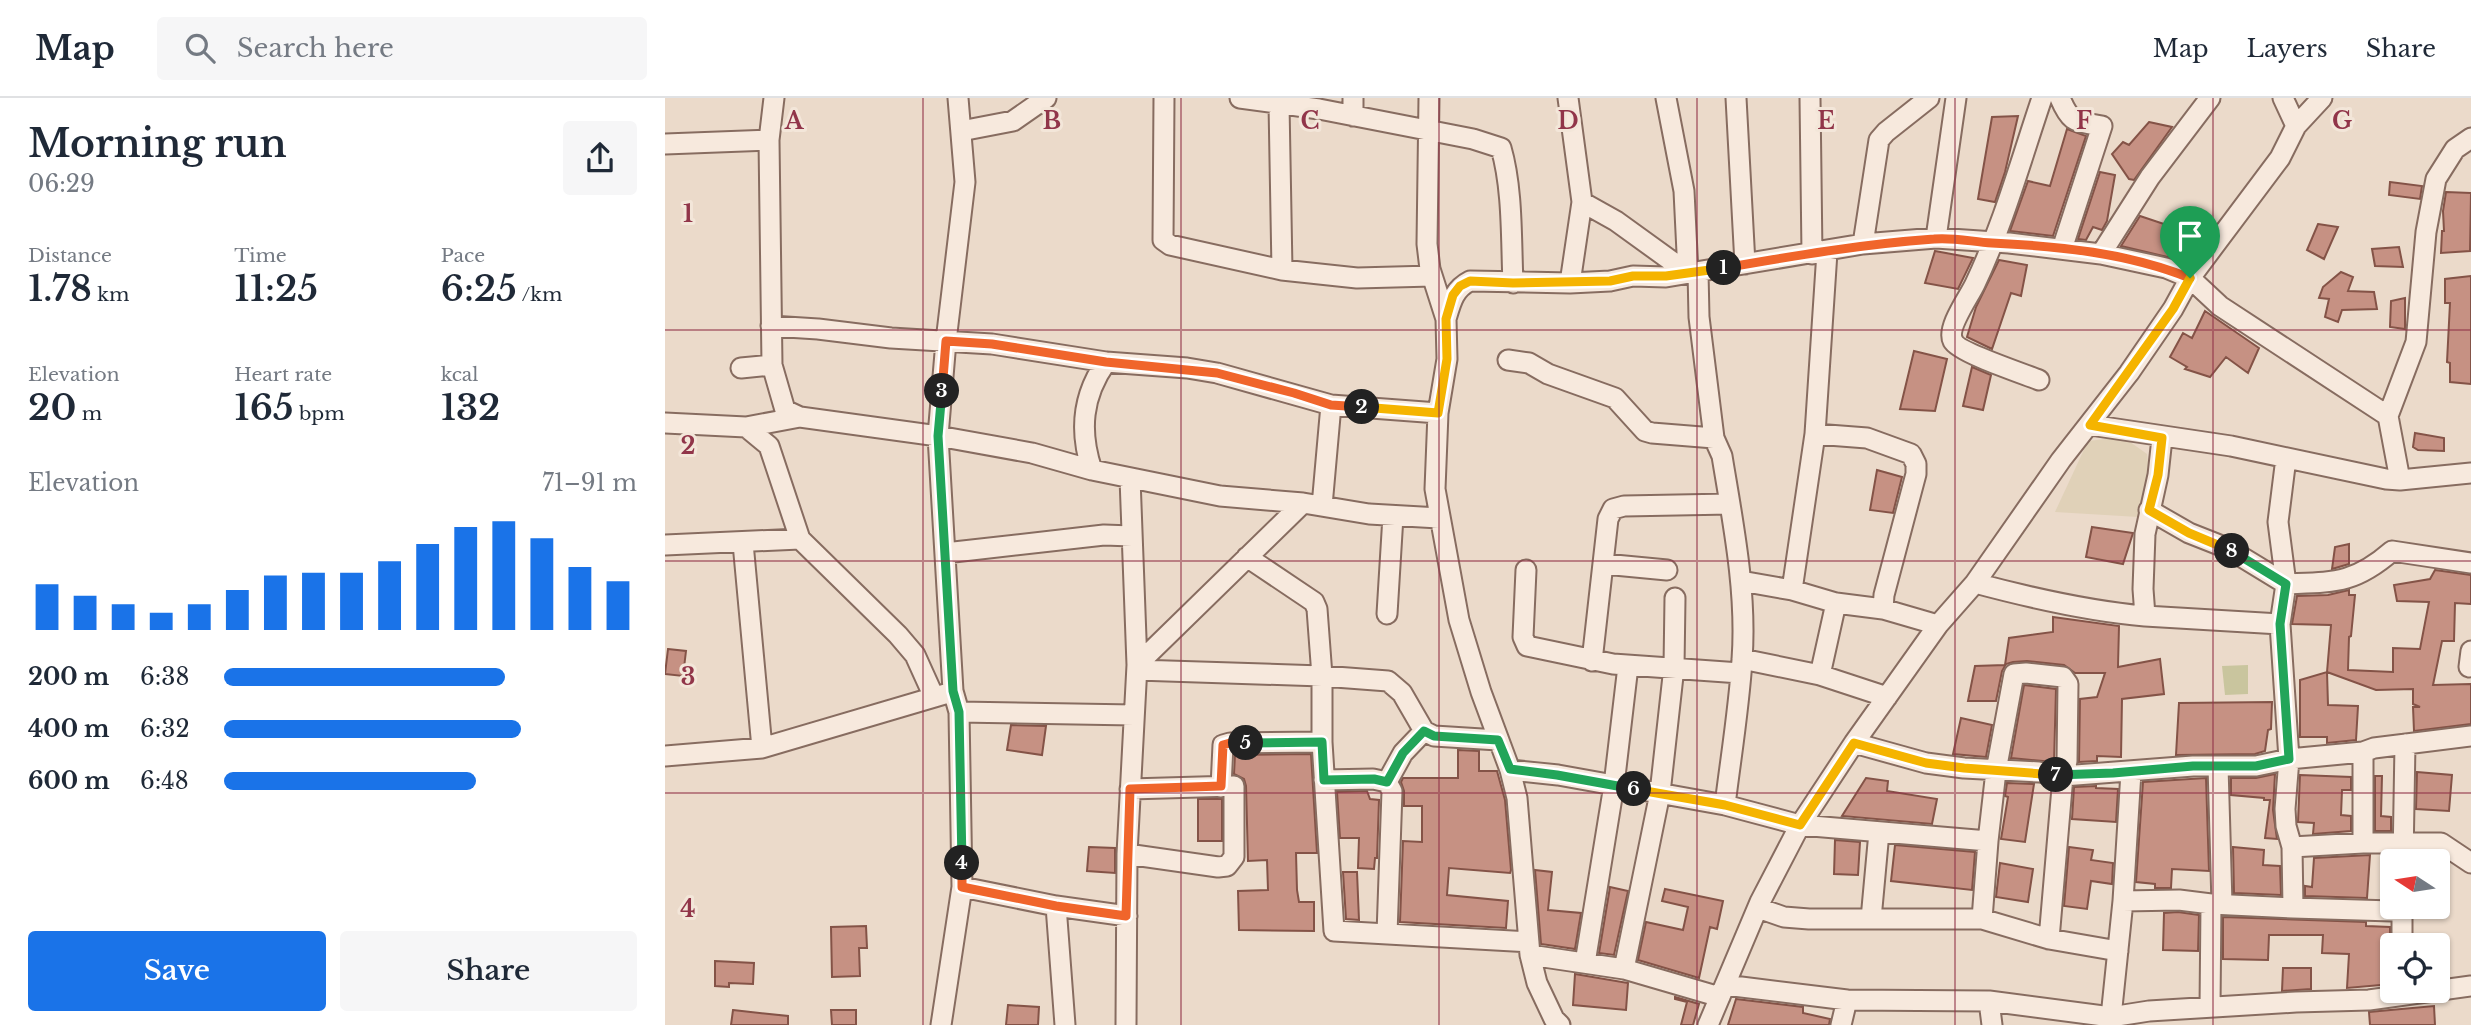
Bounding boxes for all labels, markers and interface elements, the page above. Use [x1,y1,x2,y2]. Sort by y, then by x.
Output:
search box [157,17,647,80]
text: Map [35,28,115,69]
icon: search [181,29,219,67]
text: Search here [237,32,394,64]
text: Map [2153,34,2209,63]
text: Layers [2247,34,2328,63]
text: Share [2366,34,2436,63]
text: A [784,107,805,135]
text: B [1043,107,1061,135]
text: C [1301,107,1319,135]
text: D [1557,107,1579,135]
text: E [1817,107,1835,135]
text: F [2076,107,2092,135]
text: G [2332,107,2352,135]
text: Morning run [28,120,287,167]
button: share [563,121,637,195]
text: 06:29 [28,170,95,198]
text: 1 [683,200,693,228]
pin [2160,206,2220,278]
icon: arrive [2171,217,2209,255]
text: Distance [28,244,112,267]
text: Time [234,244,287,267]
text: Pace [441,244,485,267]
pin: 1 [1707,250,1741,286]
text: 1 [1719,256,1728,279]
text: 1.78 [28,267,92,310]
text: 11:25 [234,267,318,310]
text: 6:25 [441,267,517,310]
text: km [92,283,129,306]
text: /km [517,283,562,306]
text: Elevation [28,363,120,386]
text: Heart rate [234,363,332,386]
text: kcal [441,363,479,386]
pin: 3 [925,374,959,408]
text: 3 [935,379,948,402]
text: 20 [28,386,76,429]
text: 165 [234,386,293,429]
text: 132 [441,386,500,429]
pin: 2 [1345,390,1379,424]
text: 2 [1355,395,1368,418]
text: m [76,402,102,425]
text: bpm [293,402,345,425]
text: 2 [681,432,695,460]
text: Elevation [28,469,139,497]
text: 71–91 m [542,469,637,497]
pin: 8 [2215,533,2249,568]
text: 8 [2225,539,2238,562]
text: 200 m [28,663,109,691]
text: 6:38 [140,663,189,691]
text: 3 [681,663,695,691]
text: 400 m [28,715,110,743]
text: 6:32 [140,715,190,743]
pin: 5 [1229,726,1263,760]
text: 5 [1240,731,1251,754]
pin: 7 [2039,758,2073,792]
text: 7 [2051,763,2060,786]
text: 600 m [28,767,110,795]
text: 6:48 [140,767,189,795]
pin: 6 [1616,772,1651,806]
text: 6 [1627,777,1640,800]
pin: 4 [945,846,979,880]
north arrow [2380,849,2450,919]
map controls [2380,849,2450,1003]
text: 4 [955,851,968,874]
text: 4 [680,895,696,923]
button: Save [28,931,326,1011]
button: Share [340,931,637,1011]
button: locate [2380,933,2450,1003]

